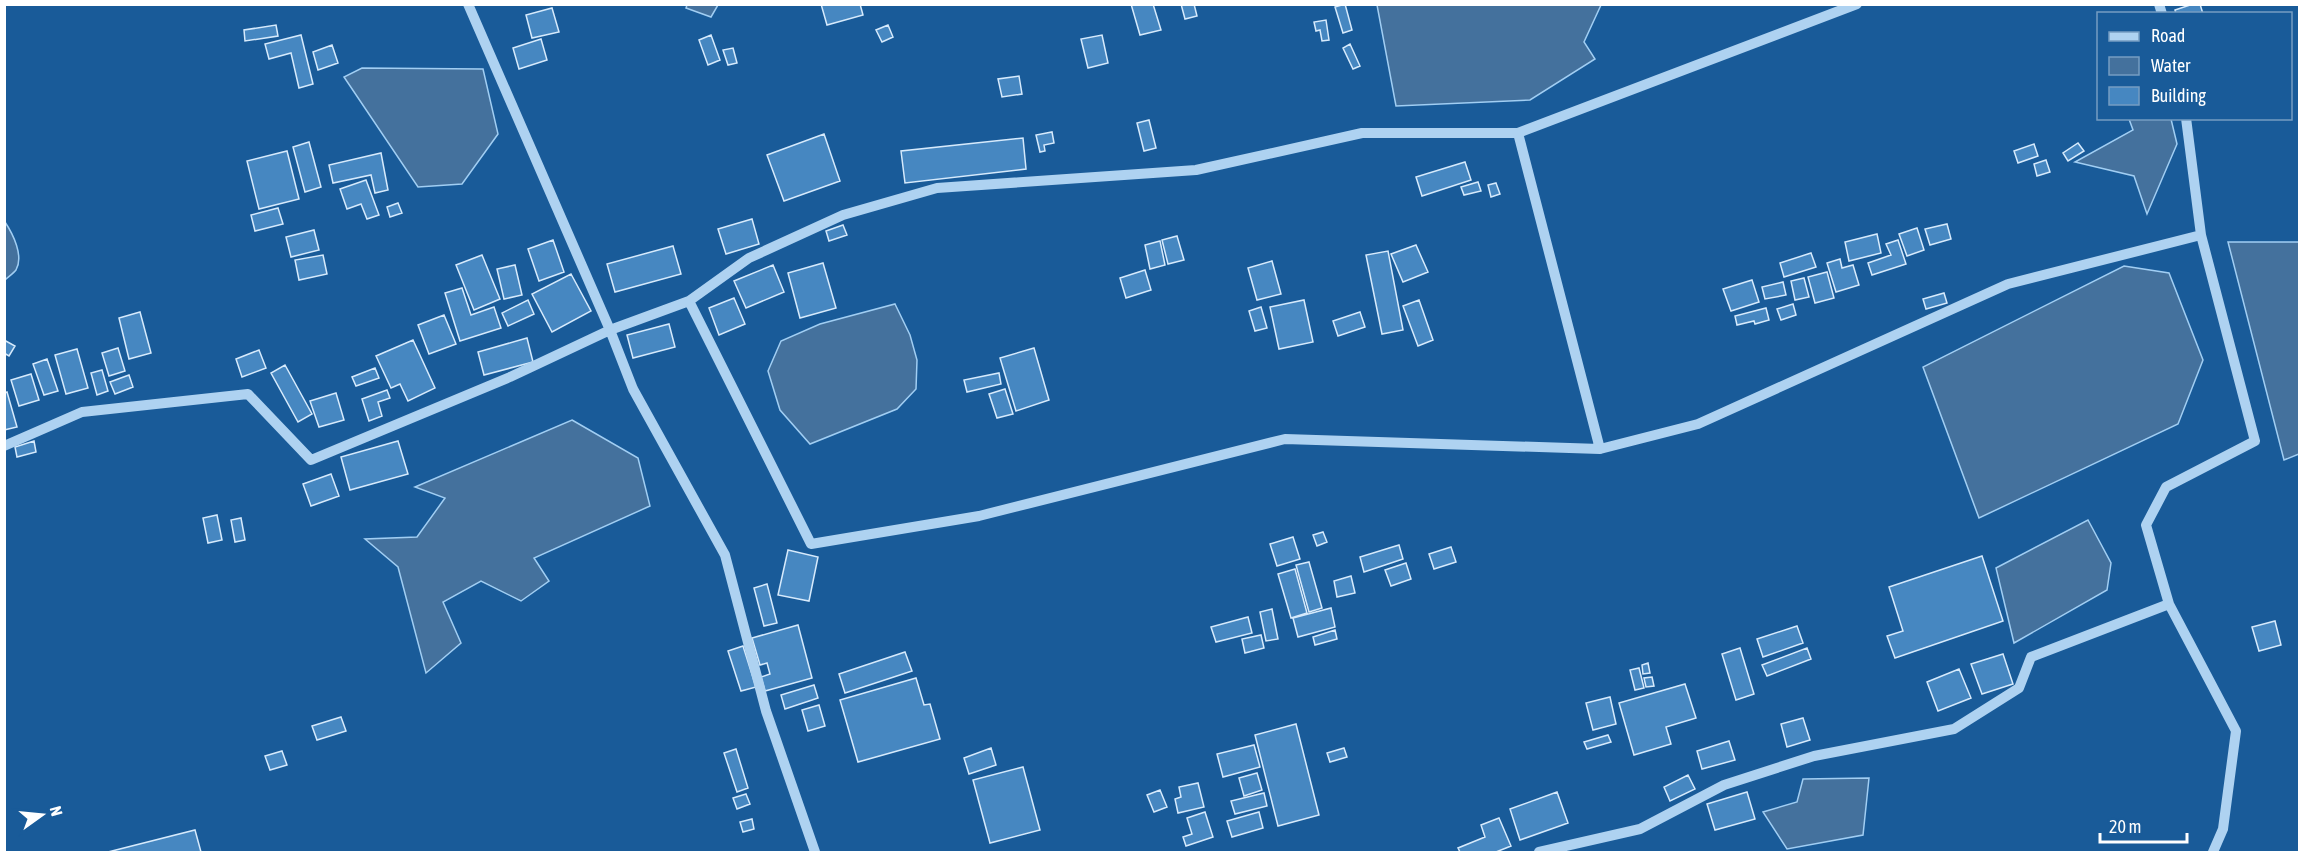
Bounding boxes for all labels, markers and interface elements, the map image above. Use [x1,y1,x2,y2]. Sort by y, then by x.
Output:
legend [2097,12,2292,120]
text: Road [2151,25,2185,46]
text: Water [2151,55,2191,76]
text: Building [2151,85,2206,106]
north arrow [12,785,72,845]
text: N [47,804,66,818]
scale bar [2100,806,2187,844]
text: 20 m [2109,816,2141,837]

